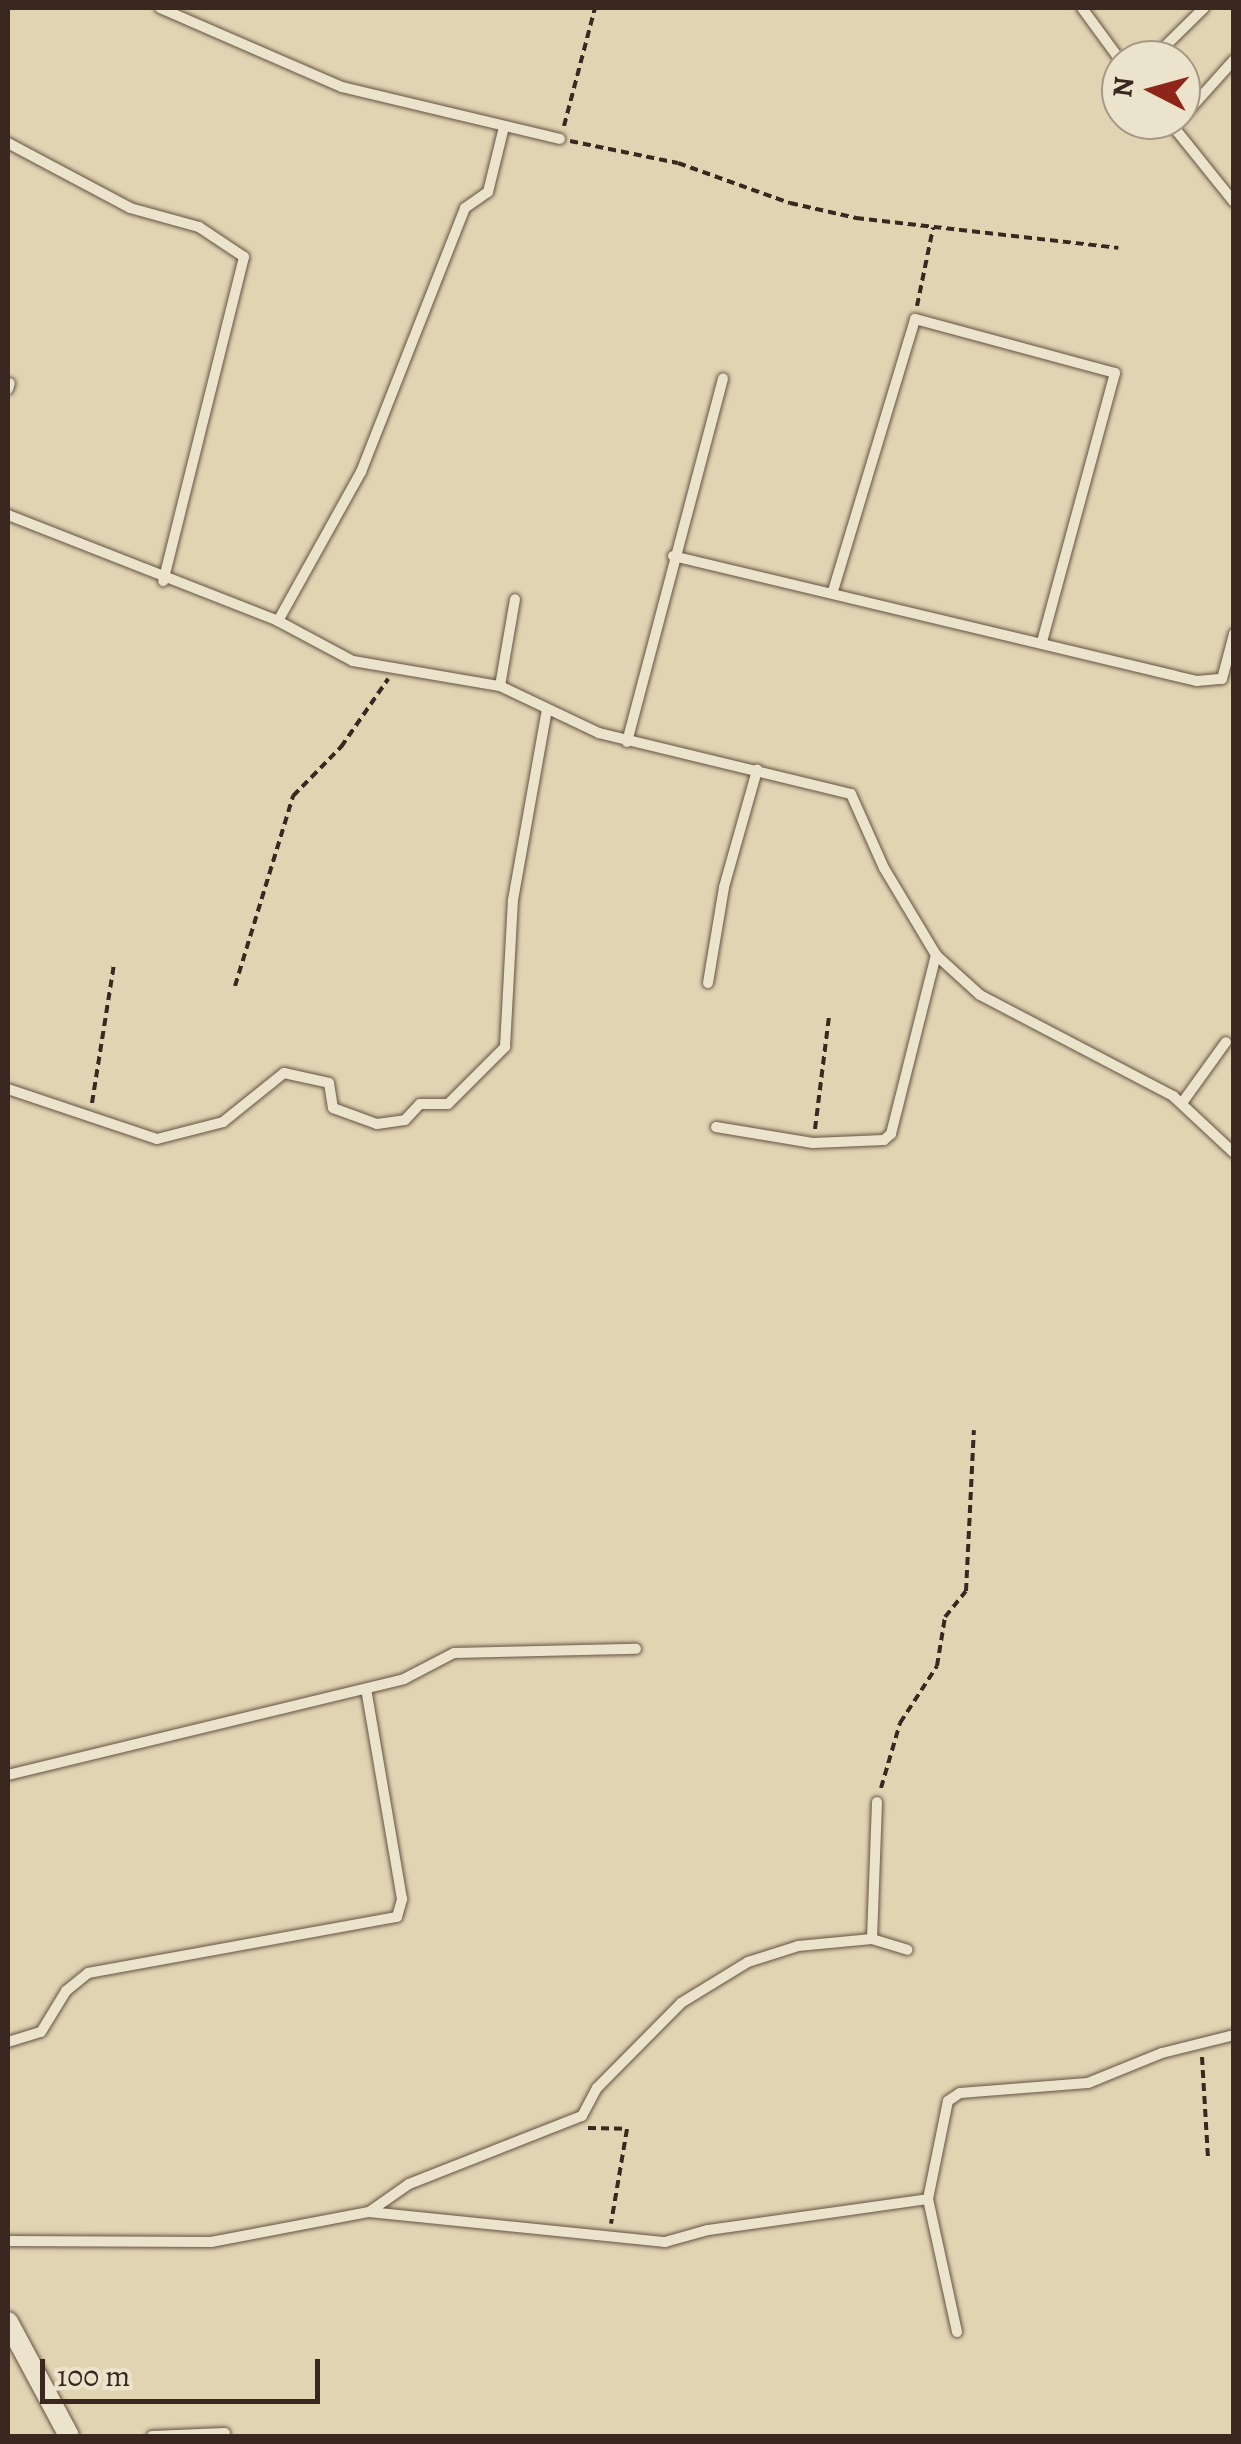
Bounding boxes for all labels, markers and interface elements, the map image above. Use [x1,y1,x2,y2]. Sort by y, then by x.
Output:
north arrow [1101,40,1201,140]
text: N [1103,75,1143,99]
scale bar [45,2339,325,2401]
text: 100 m [57,2356,130,2396]

